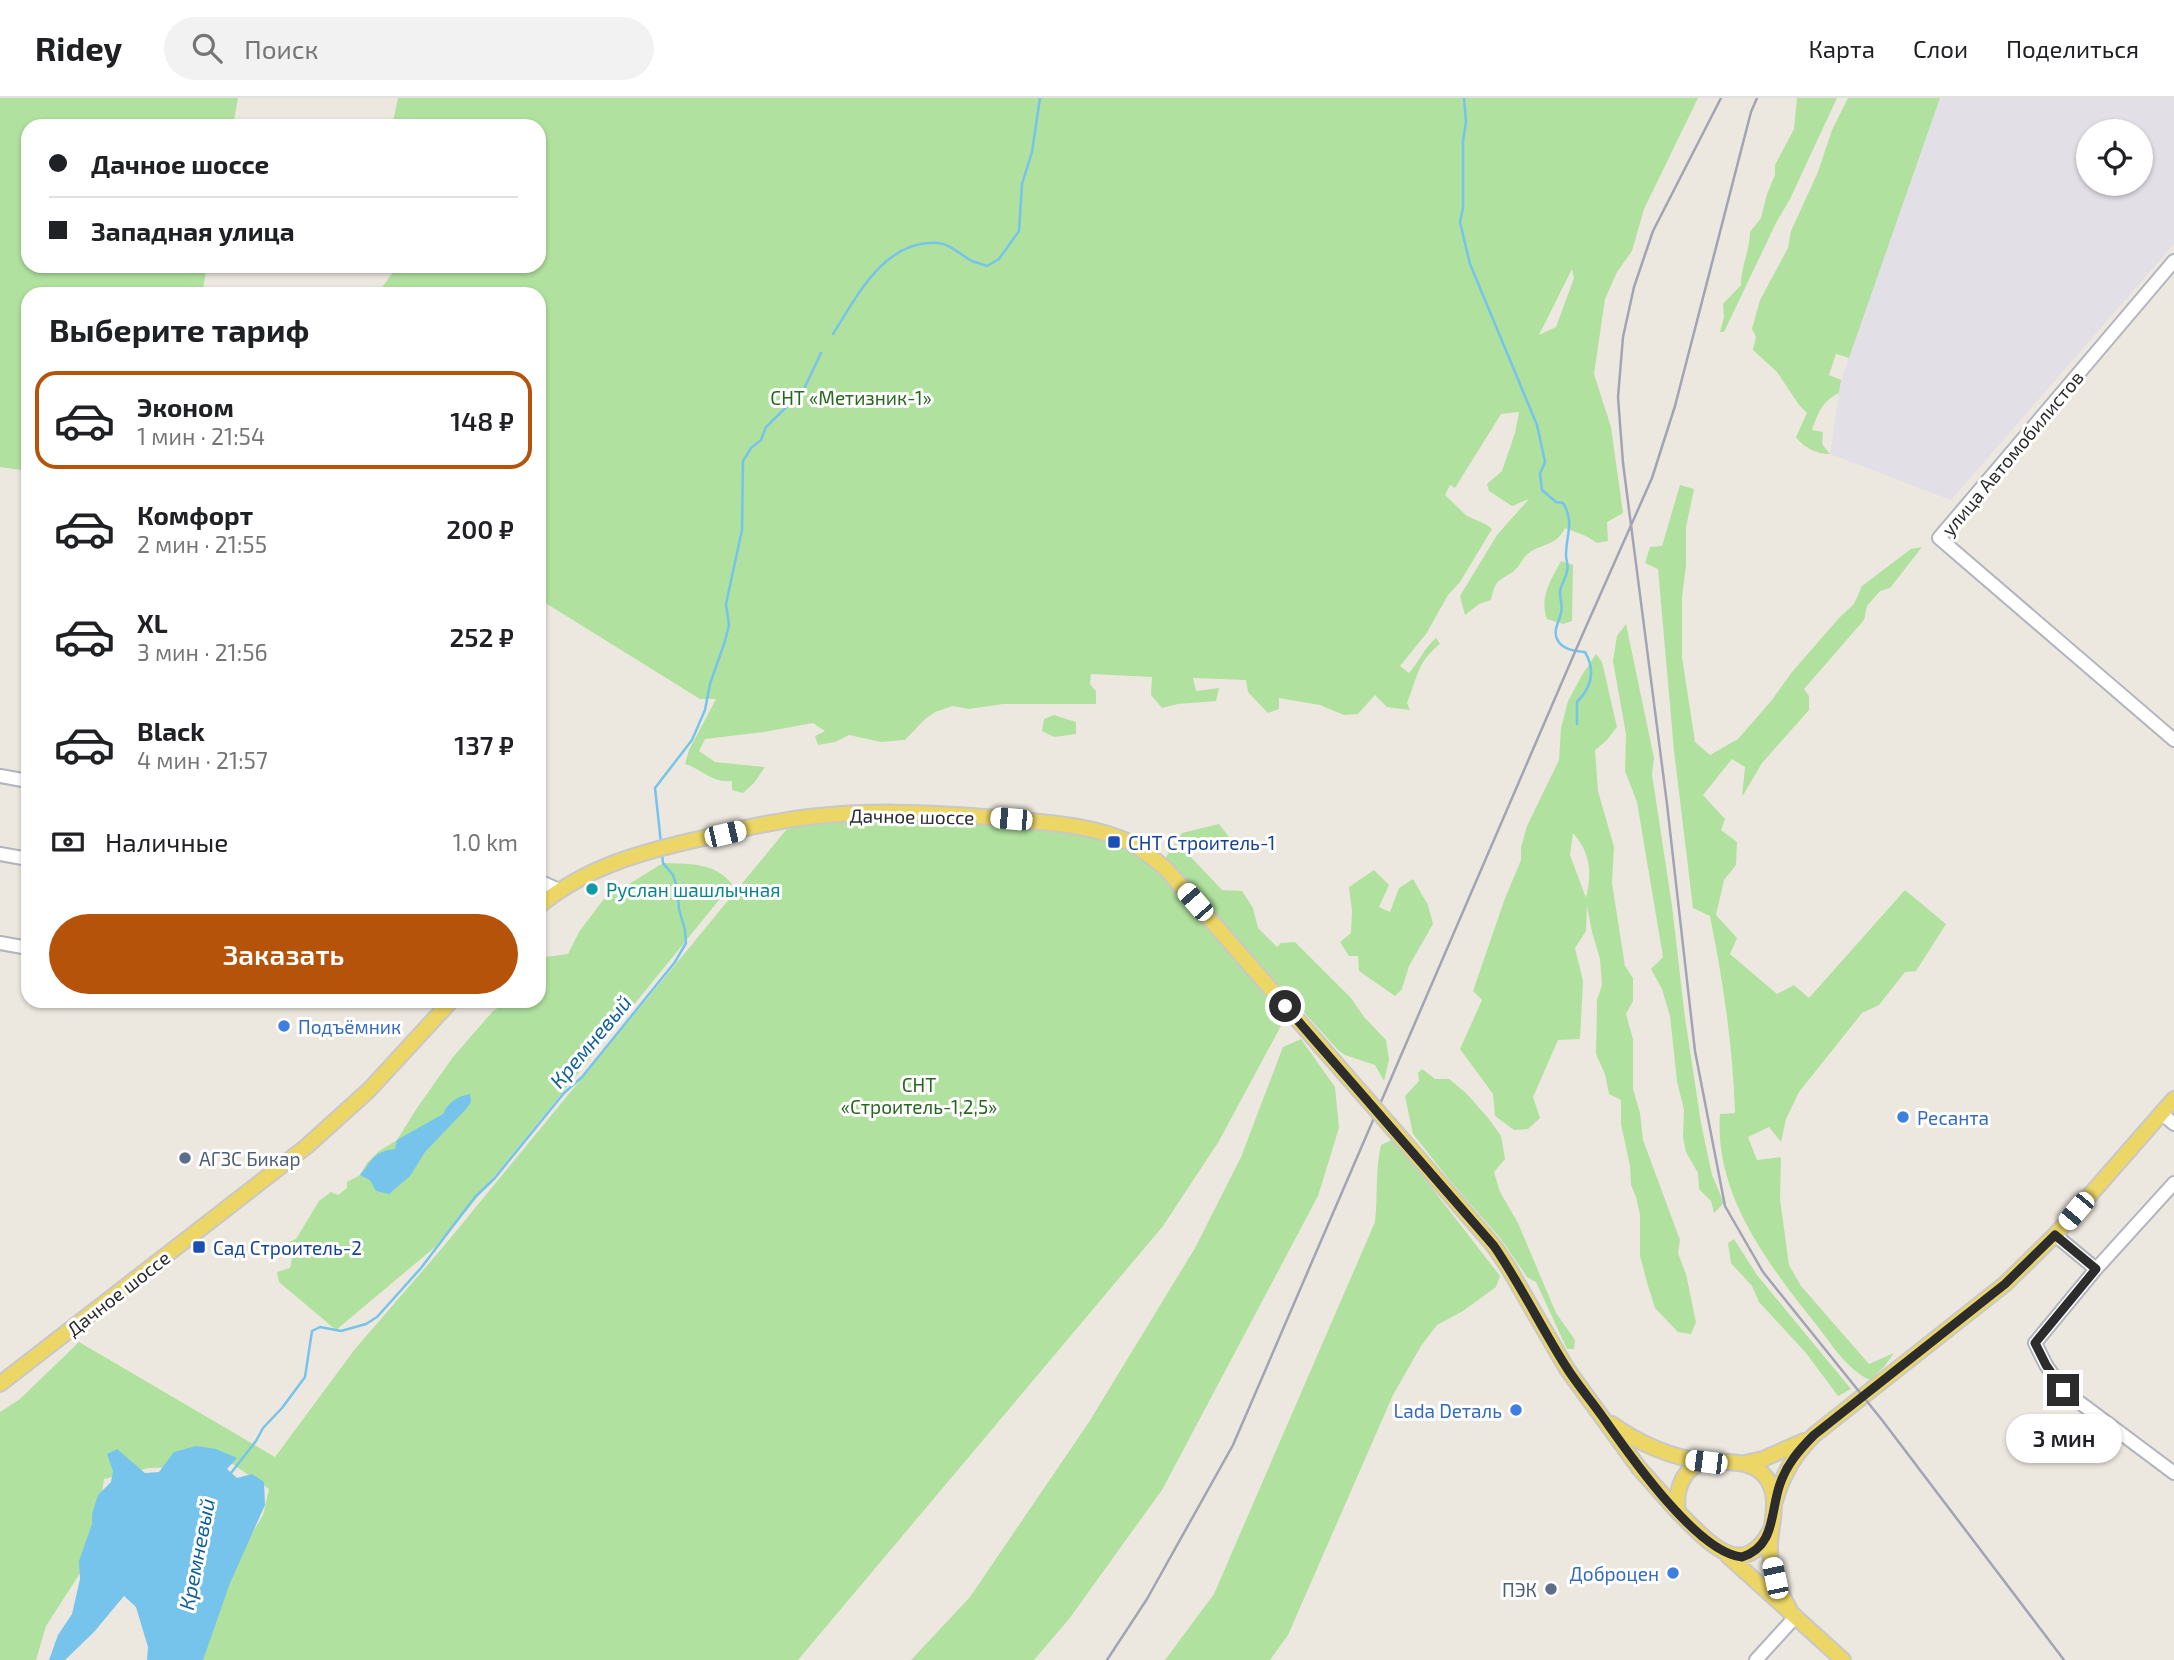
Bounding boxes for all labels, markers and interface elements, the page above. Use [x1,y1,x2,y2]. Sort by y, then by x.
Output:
search box [164,17,654,80]
text: Ridey [35,28,122,68]
icon: search [188,29,226,67]
text: Поиск [244,33,319,64]
text: Карта [1808,34,1875,63]
text: Слои [1913,34,1968,63]
text: Поделиться [2006,34,2139,63]
map controls [2076,119,2153,196]
button: locate [2076,119,2153,196]
text: Дачное шоссе [91,148,269,179]
text: Западная улица [91,215,295,246]
text: Выберите тариф [49,310,309,348]
street label: улица Автомобилистов [1936,366,2089,541]
park label: СНТ «Метизник-1» [770,386,932,409]
icon: car [53,389,116,452]
text: Эконом [137,391,234,422]
text: 148 ₽ [450,405,514,436]
text: 1 мин · 21:54 [137,422,265,450]
icon: car [53,497,116,560]
text: Комфорт [137,499,253,530]
text: 200 ₽ [446,513,514,544]
text: 2 мин · 21:55 [137,530,267,558]
icon: car [53,605,116,668]
text: XL [137,607,168,638]
text: 252 ₽ [449,621,514,652]
text: 3 мин · 21:56 [137,638,268,666]
icon: car [53,713,116,776]
text: Black [137,715,205,746]
text: 137 ₽ [454,729,514,760]
text: 4 мин · 21:57 [137,746,268,774]
street label: Дачное шоссе [849,803,975,829]
car [990,807,1033,831]
car [703,819,748,849]
icon: cash [49,823,87,861]
text: Наличные [105,826,228,857]
text: 1.0 km [453,828,518,856]
place label: СНТ Строитель-1 [1128,831,1275,854]
marker: СНТ Строитель-1 [1106,834,1122,850]
place label: Руслан шашлычная [606,878,780,902]
car [1174,879,1217,925]
marker: Руслан шашлычная [584,881,600,897]
button: Заказать [49,914,518,994]
water label: Кремневый [544,990,636,1092]
route start [1269,990,1301,1022]
place label: Подъёмник [298,1015,401,1038]
marker: Подъёмник [276,1018,292,1034]
park label: СНТ «Строитель-1,2,5» [841,1073,997,1118]
place label: Ресанта [1917,1106,1989,1129]
marker: Ресанта [1895,1109,1911,1125]
place label: АГЗС Бикар [199,1147,300,1170]
marker: АГЗС Бикар [177,1150,193,1166]
car [2055,1188,2098,1234]
place label: Сад Строитель-2 [213,1236,362,1259]
marker: Сад Строитель-2 [191,1239,207,1255]
street label: Дачное шоссе [62,1245,174,1341]
route end [2047,1374,2079,1406]
place label: Lada Dеталь [1393,1399,1502,1422]
marker: Lada Dеталь [1508,1402,1524,1418]
callout: 3 мин [2005,1414,2121,1464]
text: 3 мин [2032,1424,2096,1452]
car [1684,1449,1729,1475]
water label: Кремневый [173,1496,219,1612]
car [1761,1555,1790,1601]
place label: Доброцен [1570,1562,1659,1585]
marker: Доброцен [1665,1565,1681,1581]
place label: ПЭК [1502,1578,1537,1601]
marker: ПЭК [1543,1581,1559,1597]

